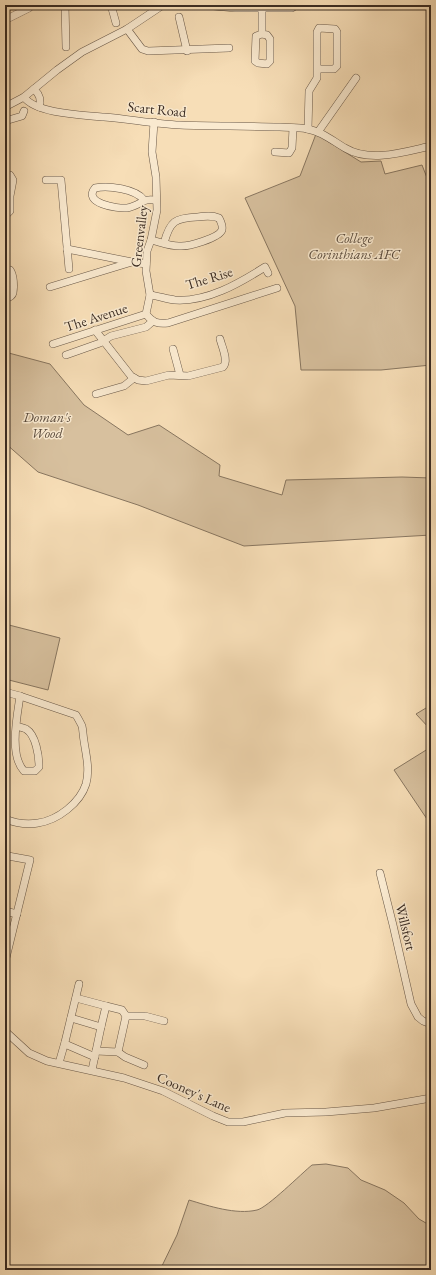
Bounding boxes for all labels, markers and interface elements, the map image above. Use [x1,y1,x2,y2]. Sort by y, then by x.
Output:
street label: Scart Road [127,97,188,121]
street label: Greenvalley [126,203,152,268]
park label: College Corinthians AFC [308,229,401,263]
street label: The Rise [183,262,235,294]
street label: The Avenue [62,298,130,336]
park label: Doman's Wood [22,408,71,442]
street label: Willsfort [392,902,421,953]
street label: Cooney's Lane [154,1068,234,1117]

